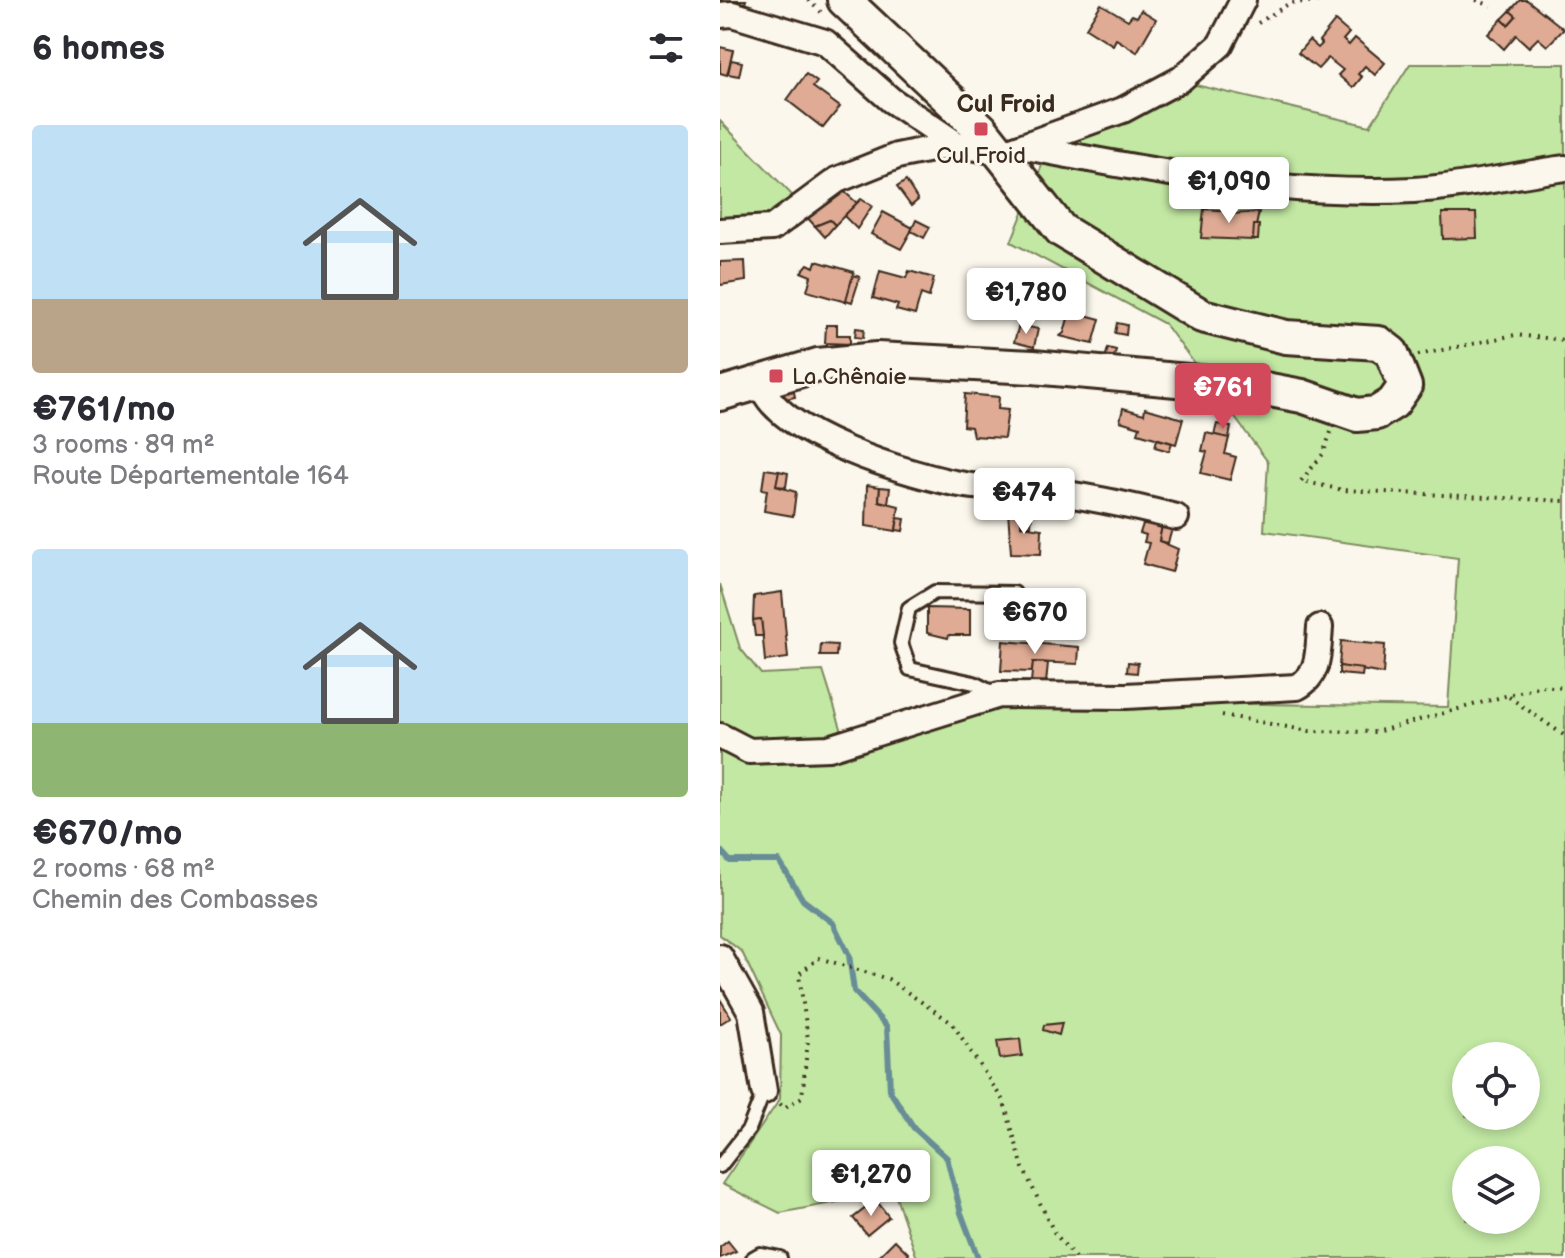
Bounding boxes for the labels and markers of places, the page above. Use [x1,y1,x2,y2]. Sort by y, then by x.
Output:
marker: Cul Froid [972,120,990,138]
place label: Cul Froid [936,143,1026,170]
pin: €1,090 [1164,157,1294,225]
pin: €1,780 [961,268,1091,336]
pin: €761 [1176,363,1270,431]
place label: La Chênaie [792,364,907,391]
marker: La Chênaie [767,367,785,385]
pin: €474 [977,468,1071,536]
pin: €670 [988,588,1082,656]
pin: €1,270 [806,1150,936,1218]

